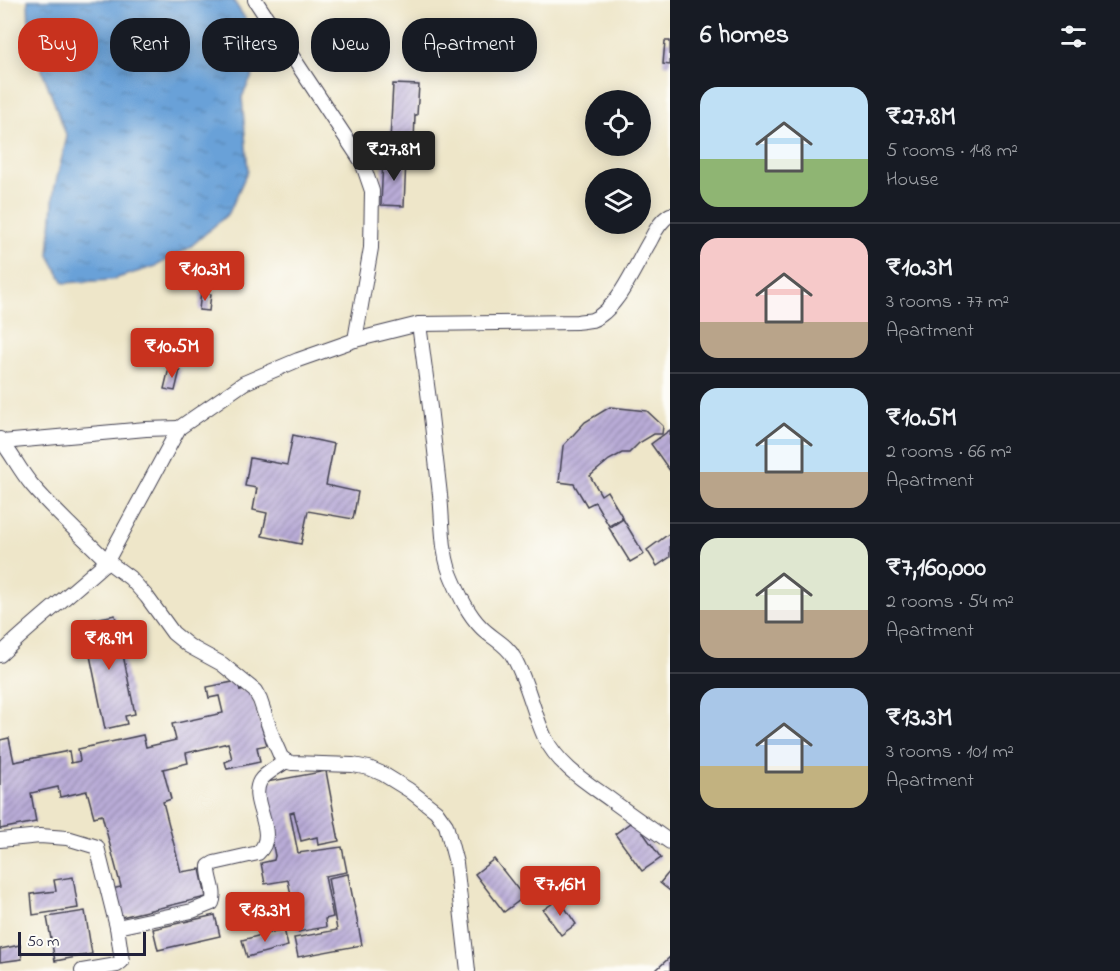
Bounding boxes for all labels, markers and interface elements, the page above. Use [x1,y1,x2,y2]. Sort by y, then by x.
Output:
text: 6 homes [700,17,789,55]
chip: Buy [18,18,98,72]
chip: Rent [110,18,190,72]
chip: Filters [202,18,299,72]
chip: New [311,18,390,72]
chip: Apartment [402,18,537,72]
icon: filters [1057,20,1090,53]
map controls [585,90,651,234]
button: locate [585,90,651,156]
text: ₹27.8M [886,99,956,137]
icon: home [748,111,820,183]
pin: ₹27.8M [345,131,443,182]
text: ₹27.8M [367,136,421,165]
text: 5 rooms · 148 m² [886,137,1018,166]
text: House [886,166,939,195]
button: layers [585,168,651,234]
text: ₹10.3M [886,250,953,288]
pin: ₹10.3M [156,251,254,302]
text: ₹10.3M [179,256,231,285]
icon: home [748,262,820,334]
text: 3 rooms · 77 m² [886,288,1009,317]
text: Apartment [886,317,974,346]
pin: ₹10.5M [123,328,221,379]
text: ₹10.5M [145,333,199,362]
text: ₹10.5M [886,400,957,438]
icon: home [748,412,820,484]
text: 2 rooms · 66 m² [886,438,1012,467]
text: Apartment [886,467,974,496]
text: ₹7,160,000 [886,550,986,588]
icon: home [748,562,820,634]
text: 2 rooms · 54 m² [886,588,1014,617]
text: Apartment [886,617,974,646]
pin: ₹18.9M [60,620,158,671]
text: ₹18.9M [85,625,133,654]
text: ₹13.3M [886,700,952,738]
icon: home [748,712,820,784]
text: 3 rooms · 101 m² [886,738,1014,767]
text: Apartment [886,767,974,796]
pin: ₹7.16M [511,866,609,917]
text: ₹7.16M [534,871,586,900]
pin: ₹13.3M [216,892,314,943]
text: ₹13.3M [239,897,291,926]
scale bar [18,929,146,956]
text: 50 m [27,930,59,954]

